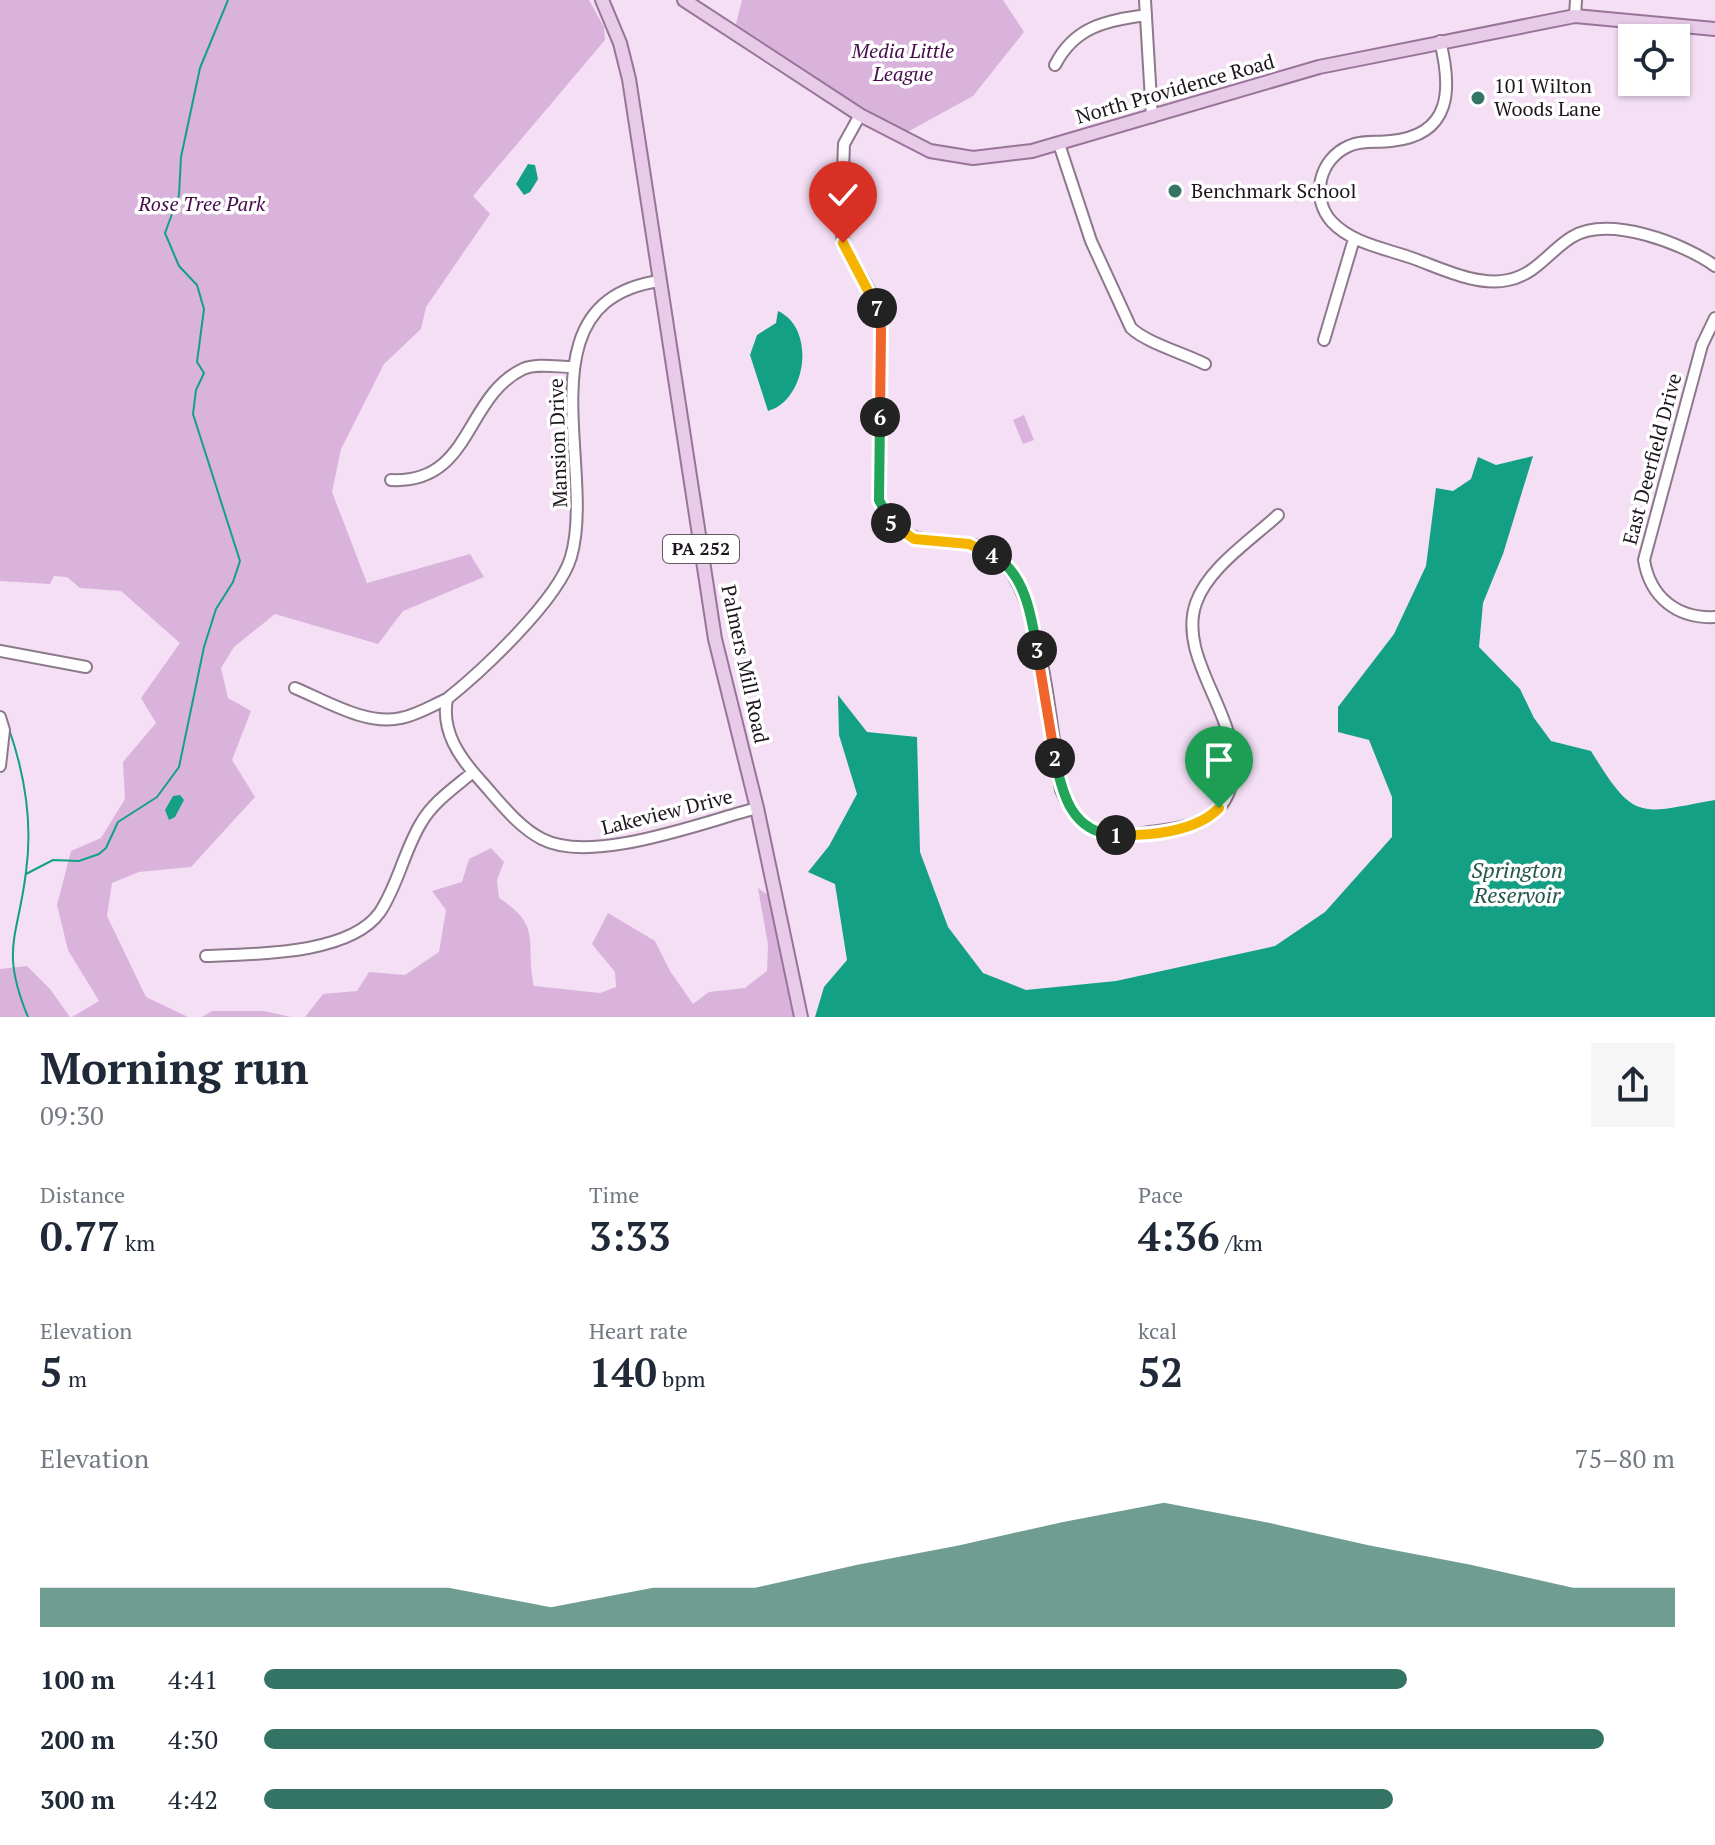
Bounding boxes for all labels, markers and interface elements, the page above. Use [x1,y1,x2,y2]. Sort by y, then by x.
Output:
map controls [1618,24,1690,96]
button: locate [1618,24,1690,96]
park label: Media Little League [851,37,954,87]
street label: North Providence Road [1072,47,1277,130]
place label: 101 Wilton Woods Lane [1494,72,1601,122]
marker: 101 Wilton Woods Lane [1469,89,1487,107]
pin [809,161,877,243]
icon: check [821,173,865,217]
place label: Benchmark School [1191,177,1356,204]
marker: Benchmark School [1166,182,1184,200]
park label: Rose Tree Park [138,190,266,217]
pin: 7 [857,288,897,328]
text: 7 [871,293,883,322]
street label: East Deerfield Drive [1616,370,1687,548]
street label: Mansion Drive [542,378,573,508]
pin: 6 [860,397,900,437]
text: 6 [874,402,886,431]
pin: 5 [871,503,911,543]
text: 5 [885,508,897,537]
road number: PA 252 [663,535,739,563]
pin: 4 [972,535,1012,575]
text: 4 [986,540,998,569]
street label: Palmers Mill Road [716,582,775,746]
pin: 3 [1017,630,1057,670]
text: 3 [1031,635,1043,664]
pin [1185,726,1253,808]
pin: 2 [1035,738,1075,778]
icon: arrive [1197,738,1241,782]
text: 2 [1049,743,1061,772]
street label: Lakeview Drive [599,782,735,841]
pin: 1 [1096,815,1136,855]
text: 1 [1110,820,1122,849]
water label: Springton Reservoir [1471,855,1563,909]
text: Morning run [40,1038,309,1097]
button: share [1591,1043,1675,1127]
text: 09:30 [40,1098,104,1132]
text: Distance [40,1180,125,1209]
text: Time [589,1180,639,1209]
text: Pace [1138,1180,1183,1209]
text: 0.77 [40,1209,120,1262]
text: 3:33 [589,1209,671,1262]
text: 4:36 [1138,1209,1220,1262]
text: km [120,1228,155,1257]
text: /km [1220,1228,1263,1257]
text: Elevation [40,1316,132,1345]
text: Heart rate [589,1316,688,1345]
text: kcal [1138,1316,1177,1345]
text: 5 [40,1345,63,1398]
text: 140 [589,1345,657,1398]
text: 52 [1138,1345,1183,1398]
text: m [63,1364,87,1393]
text: bpm [657,1364,706,1393]
text: Elevation [40,1441,149,1475]
text: 75–80 m [1575,1441,1675,1475]
text: 100 m [40,1662,115,1696]
text: 4:41 [168,1662,218,1696]
text: 200 m [40,1722,115,1756]
text: 4:30 [168,1722,218,1756]
text: 300 m [40,1782,115,1816]
text: 4:42 [168,1782,218,1816]

